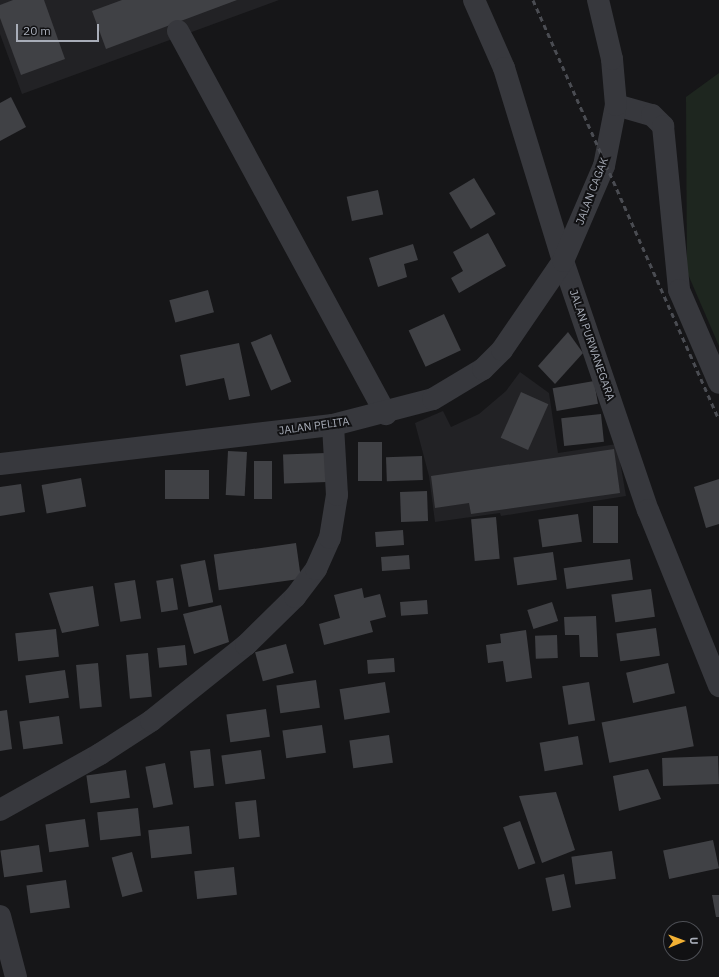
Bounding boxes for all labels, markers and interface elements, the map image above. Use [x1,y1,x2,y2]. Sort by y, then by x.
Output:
scale bar [18,16,101,42]
text: 20 m [23,23,51,38]
street label: JALAN CAGAK [573,155,611,227]
street label: JALAN PURWANEGARA [567,288,617,402]
street label: JALAN PELITA [278,415,350,437]
north arrow [663,921,703,961]
text: U [687,937,701,945]

